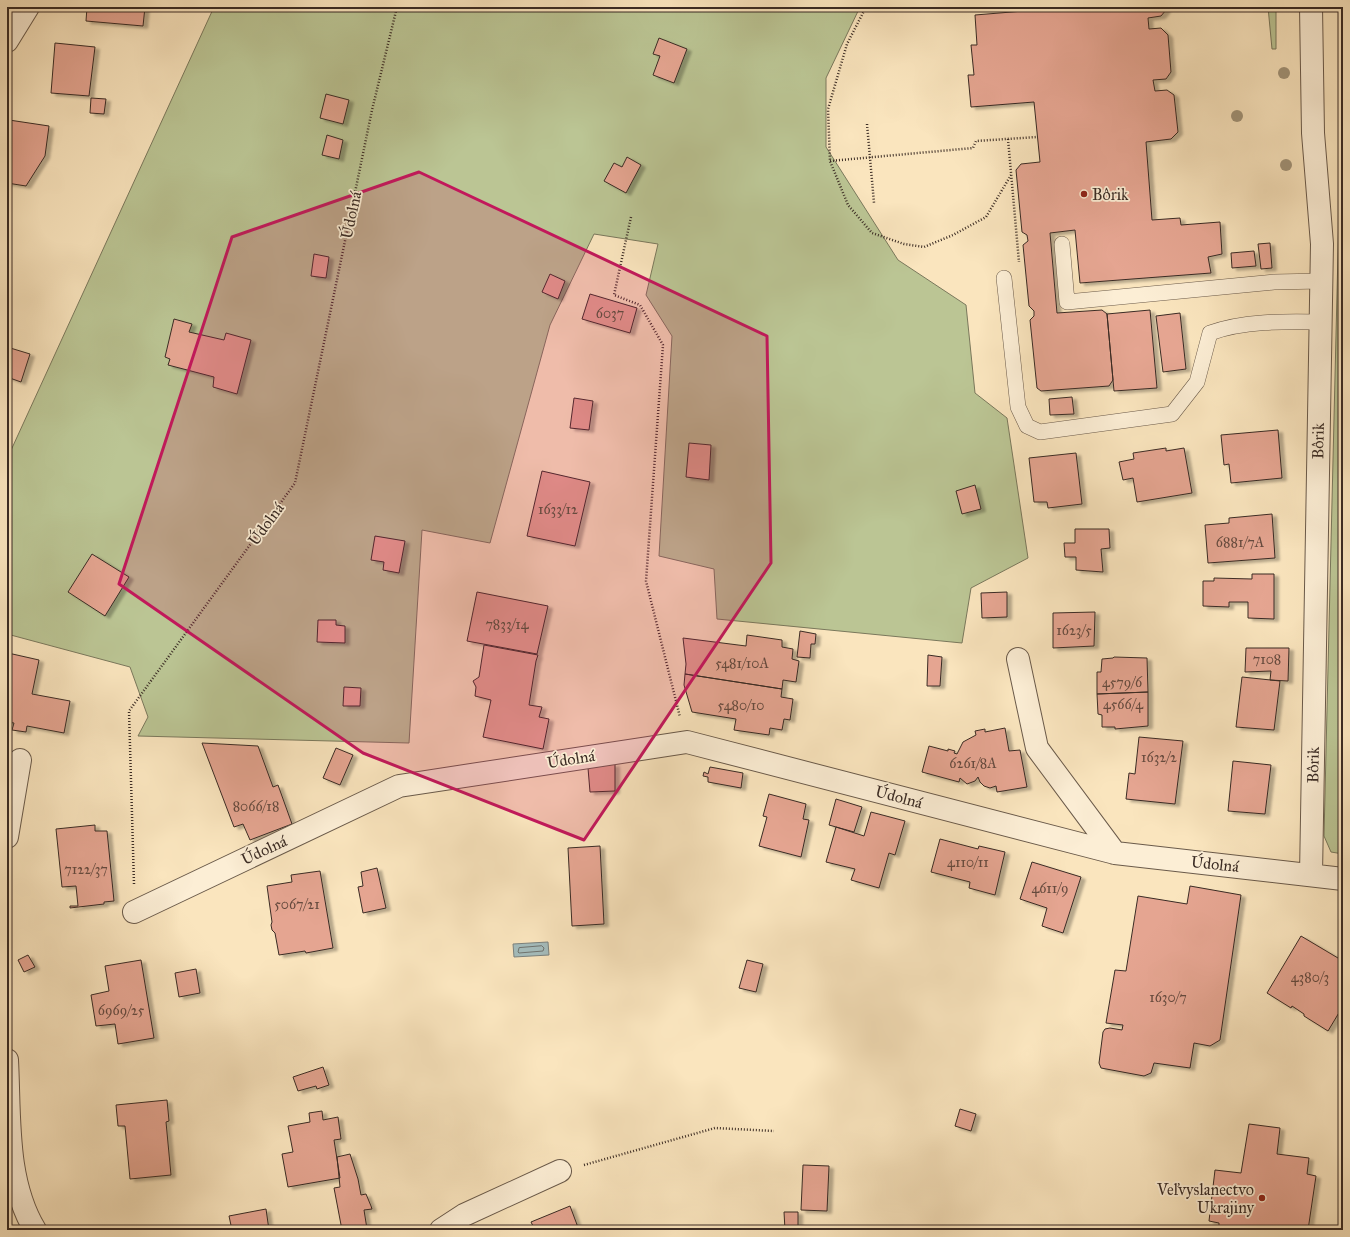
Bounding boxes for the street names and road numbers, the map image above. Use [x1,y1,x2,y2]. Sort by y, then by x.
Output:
street label: Údolná [335,189,365,241]
street label: Bôrik [1308,422,1328,459]
street label: Údolná [243,498,288,549]
street label: Údolná [545,744,596,772]
street label: Bôrik [1303,746,1323,783]
street label: Údolná [873,780,925,812]
street label: Údolná [237,829,290,869]
street label: Údolná [1190,850,1240,876]

